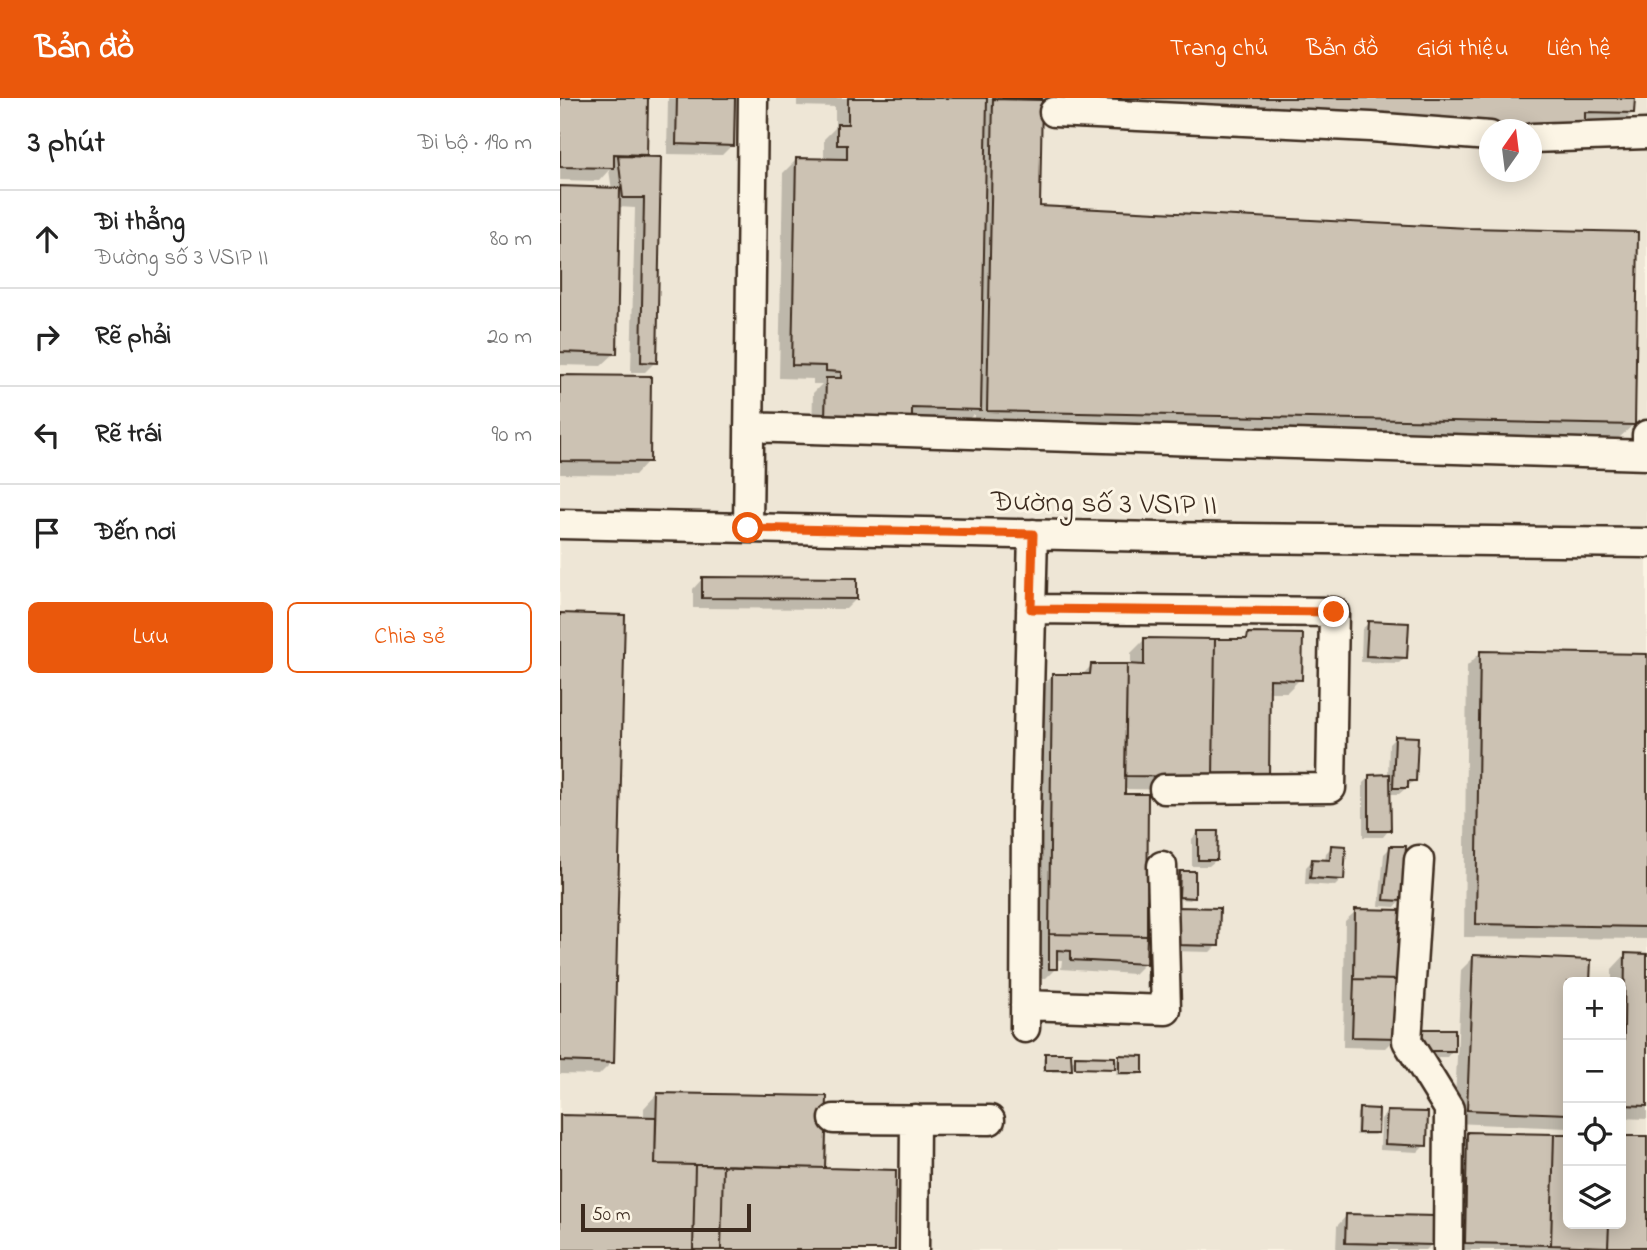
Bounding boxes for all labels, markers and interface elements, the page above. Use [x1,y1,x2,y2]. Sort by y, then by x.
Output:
text: Bản đồ [35,25,134,73]
text: Trang chủ [1170,32,1268,67]
text: Bản đồ [1306,32,1378,67]
text: Giới thiệu [1416,32,1508,67]
text: Liên hệ [1546,32,1612,67]
north arrow [1479,119,1542,182]
text: 3 phút [28,122,105,166]
text: Đi bộ · 190 m [418,127,532,160]
text: Đi thẳng [95,204,185,242]
icon: ahead [28,220,66,258]
text: 80 m [490,223,532,256]
text: Đường số 3 VSIP II [95,242,269,275]
icon: right [28,318,66,356]
text: Rẽ phải [95,318,171,356]
text: 20 m [487,321,532,354]
icon: left [28,416,66,454]
text: Rẽ trái [95,416,162,454]
text: 90 m [492,419,532,452]
street label: Đường số 3 VSIP II [989,481,1217,529]
route start [732,512,763,543]
icon: arrive [28,514,66,552]
text: Đến nơi [95,514,176,552]
route end [1318,596,1349,627]
button: Lưu [28,602,273,673]
button: Chia sẻ [287,602,532,673]
map controls [1563,977,1626,1229]
button: + [1563,977,1626,1040]
button: − [1563,1040,1626,1103]
button: locate [1563,1103,1626,1166]
button: layers [1563,1166,1626,1229]
scale bar [581,1201,751,1233]
text: 50 m [592,1202,631,1229]

